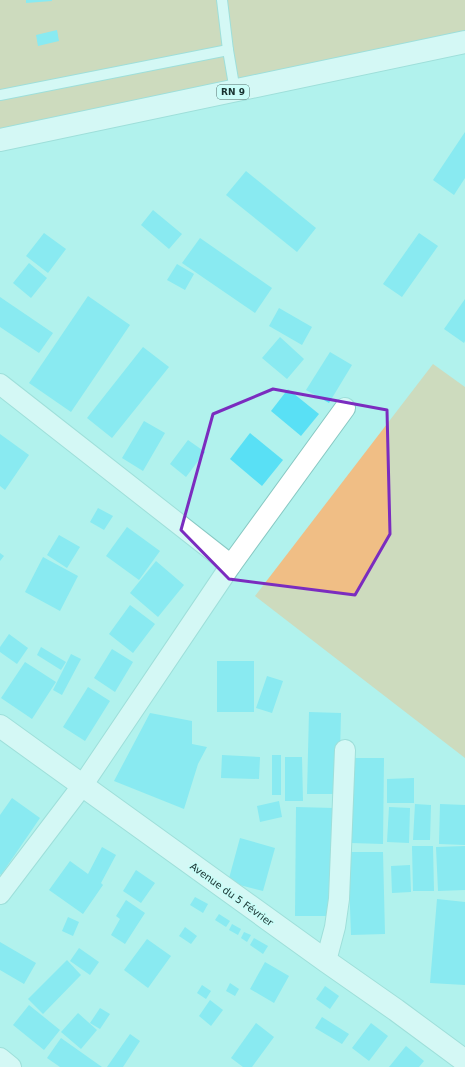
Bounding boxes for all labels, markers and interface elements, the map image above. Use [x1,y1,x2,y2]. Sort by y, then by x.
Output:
road number: RN 9 [217,85,249,99]
street label: Avenue du 5 Février [188,861,276,929]

